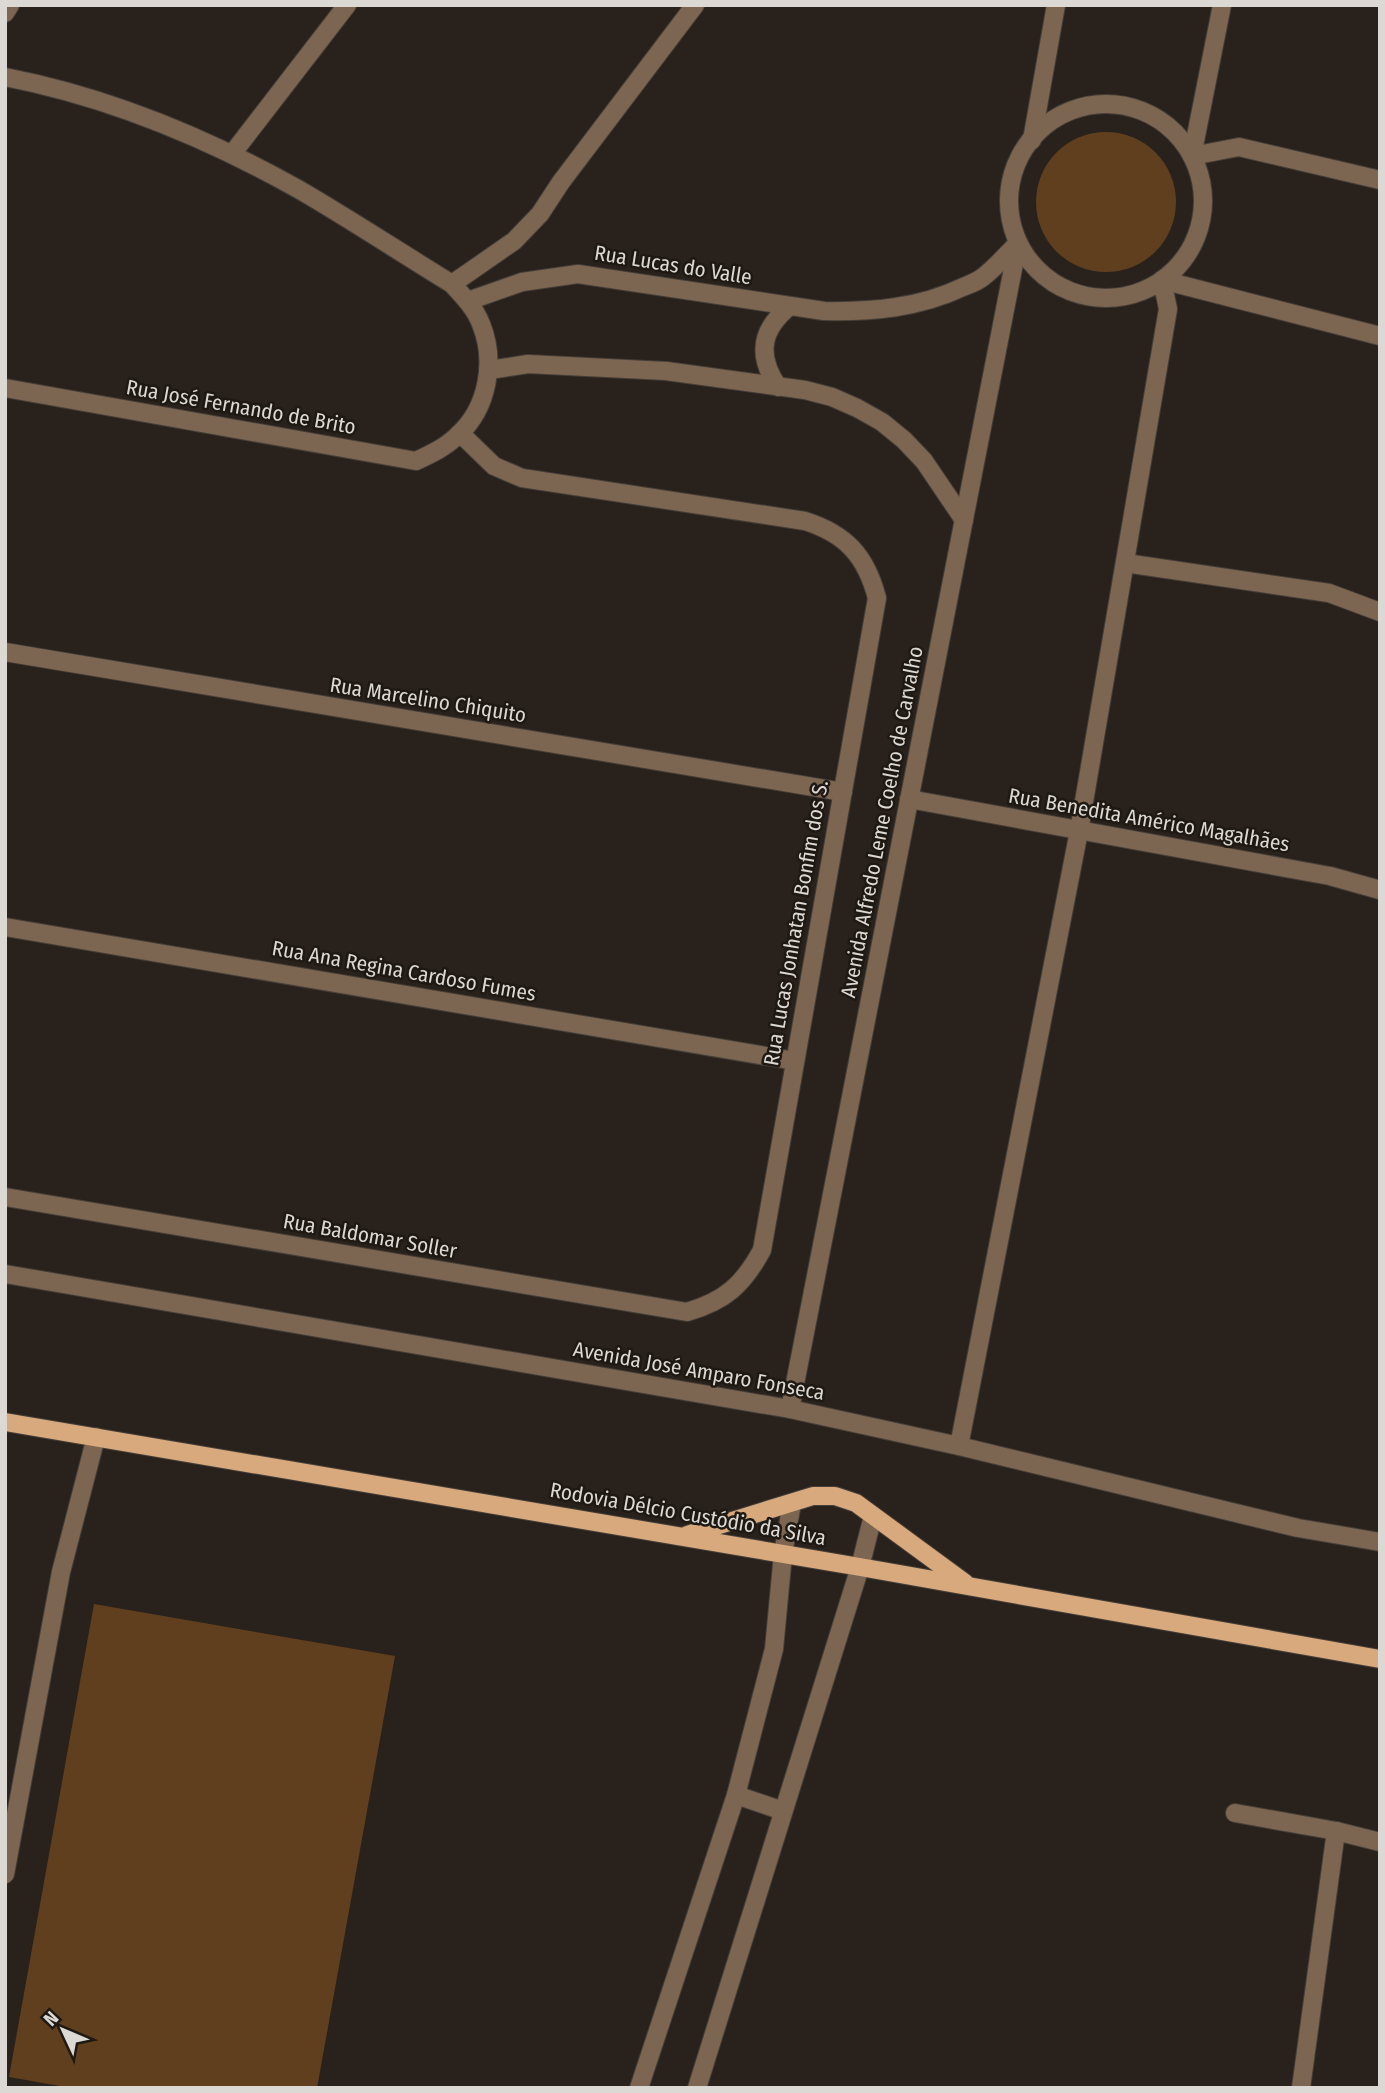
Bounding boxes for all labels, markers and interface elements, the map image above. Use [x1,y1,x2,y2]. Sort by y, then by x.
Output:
street label: Rua Lucas do Valle [592,240,754,290]
street label: Rua José Fernando de Brito [124,374,358,440]
street label: Avenida Alfredo Leme Coelho de Carvalho [835,644,929,1000]
street label: Rua Marcelino Chiquito [328,672,528,728]
street label: Rua Lucas Jonhatan Bonfim dos S. [758,778,834,1068]
street label: Rua Benedita Américo Magalhães [1006,782,1292,858]
street label: Rua Ana Regina Cardoso Fumes [270,935,538,1007]
street label: Rua Baldomar Soller [281,1208,459,1264]
street label: Avenida José Amparo Fonseca [571,1336,827,1406]
street label: Rodovia Délcio Custódio da Silva [548,1477,828,1551]
north arrow [28,1995,98,2065]
text: N [39,2006,63,2031]

